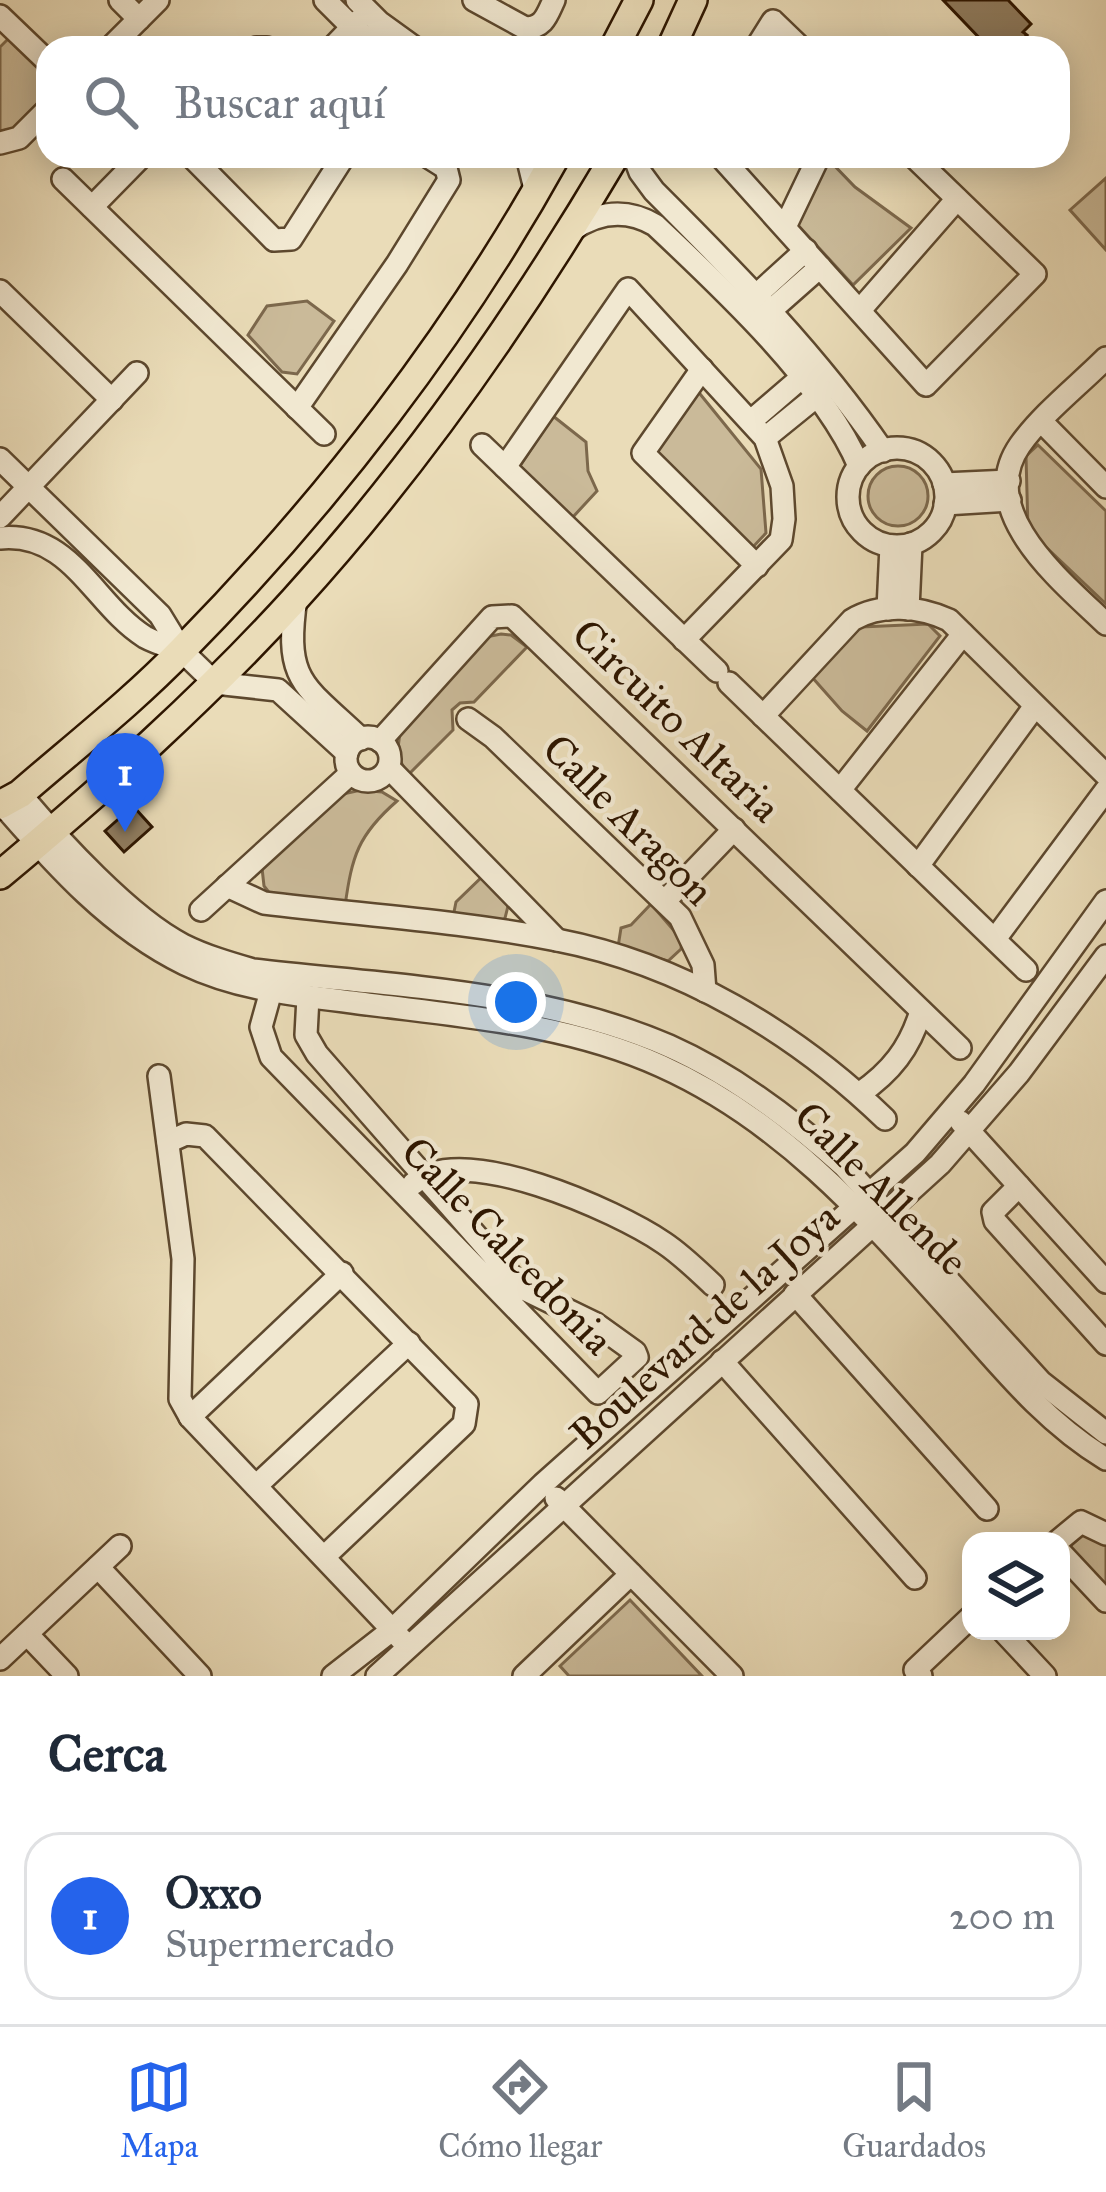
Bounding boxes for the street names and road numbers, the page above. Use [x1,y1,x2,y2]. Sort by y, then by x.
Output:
street label: Circuito Altaria [561,608,792,833]
street label: Calle Aragon [532,723,725,916]
street label: Calle Allende [783,1091,979,1287]
street label: Calle Calcedonia [390,1126,624,1366]
street label: Boulevard de la Joya [559,1191,850,1460]

